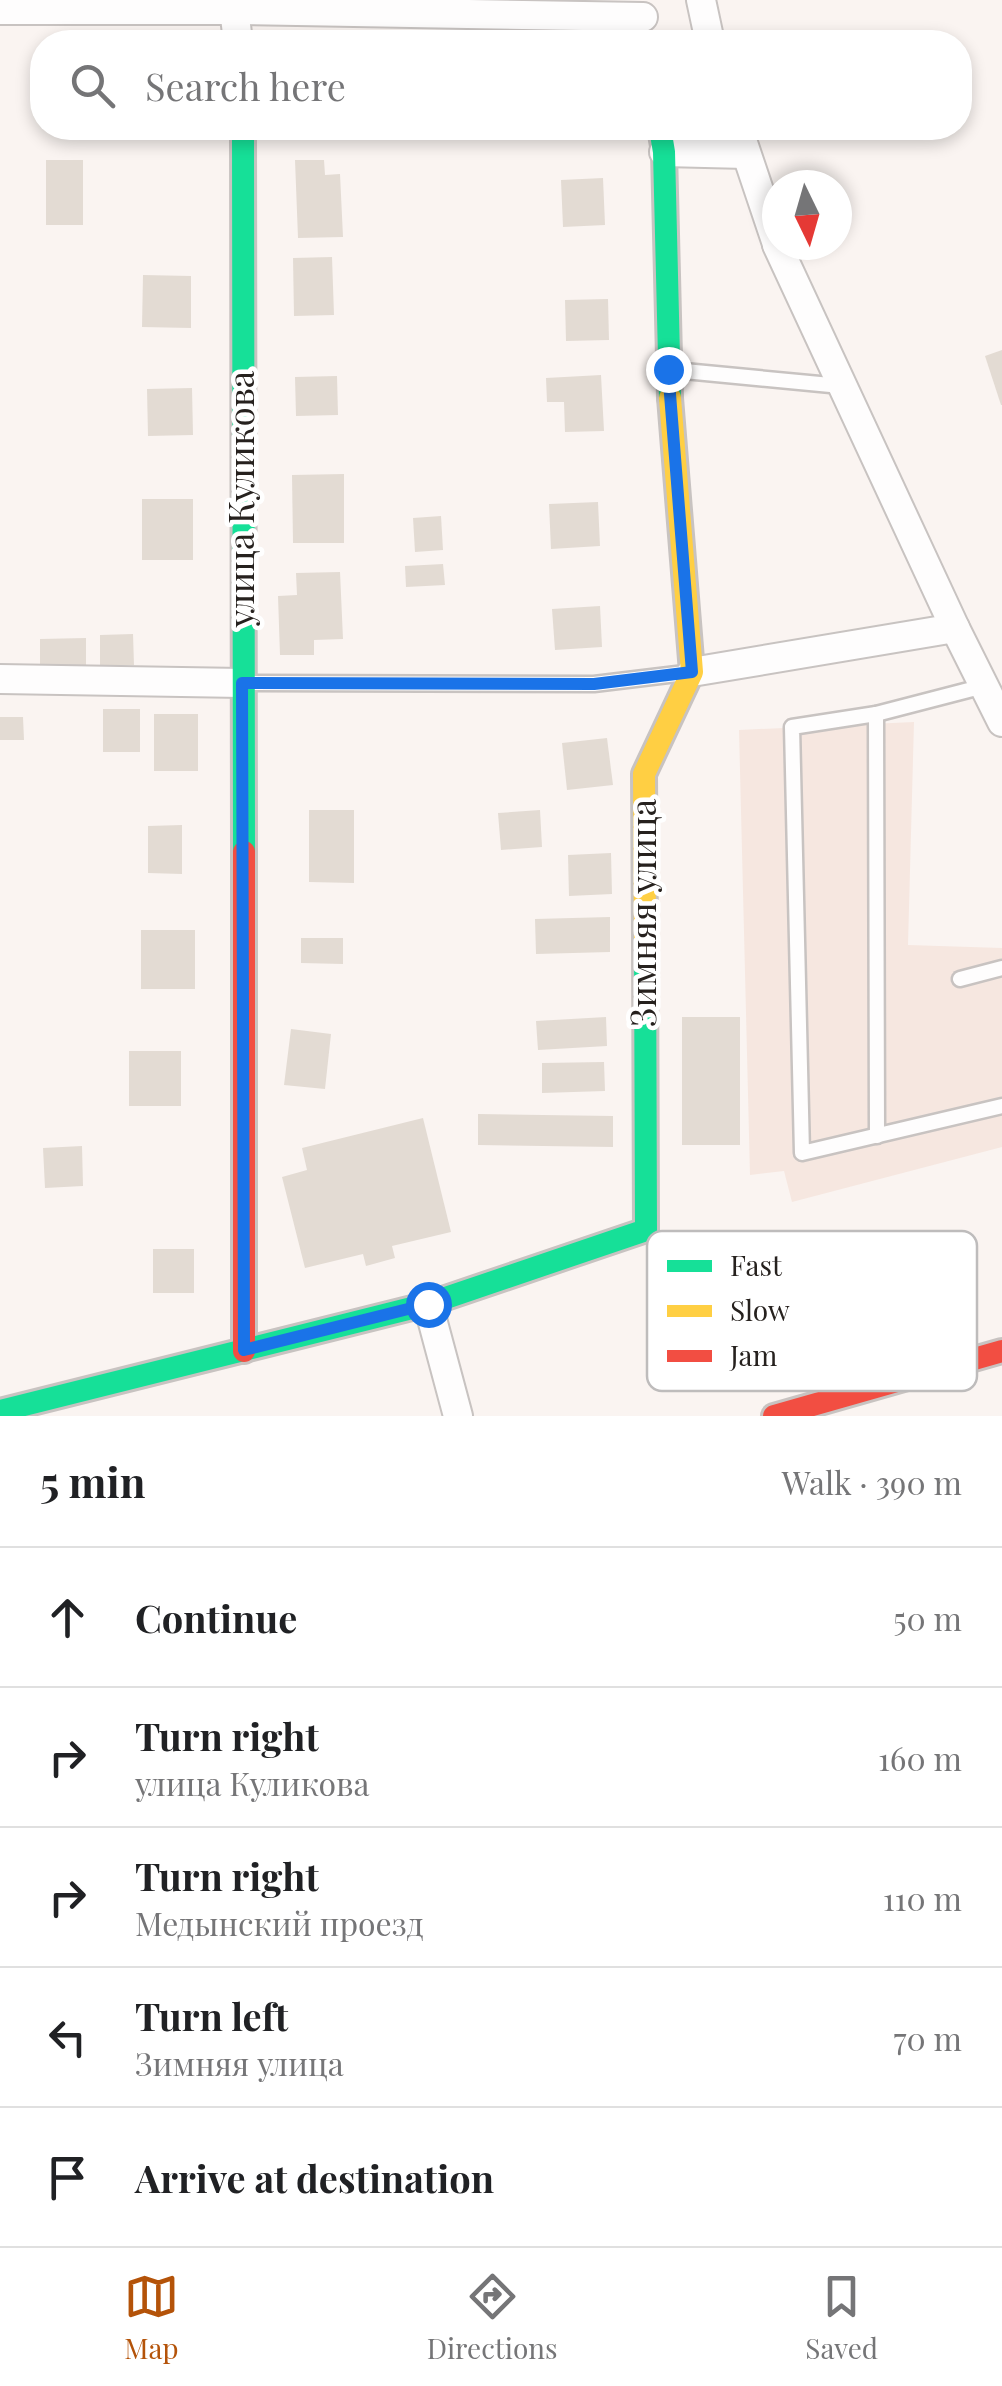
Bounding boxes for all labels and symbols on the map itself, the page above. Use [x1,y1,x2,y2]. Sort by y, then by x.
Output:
north arrow [762,170,852,260]
route end [646,347,692,393]
street label: улица Куликова [216,370,263,628]
street label: Зимняя улица [618,798,665,1027]
legend [647,1231,977,1391]
text: Fast [730,1246,783,1283]
route start [406,1282,452,1328]
text: Slow [730,1291,790,1328]
text: Jam [729,1336,777,1373]

